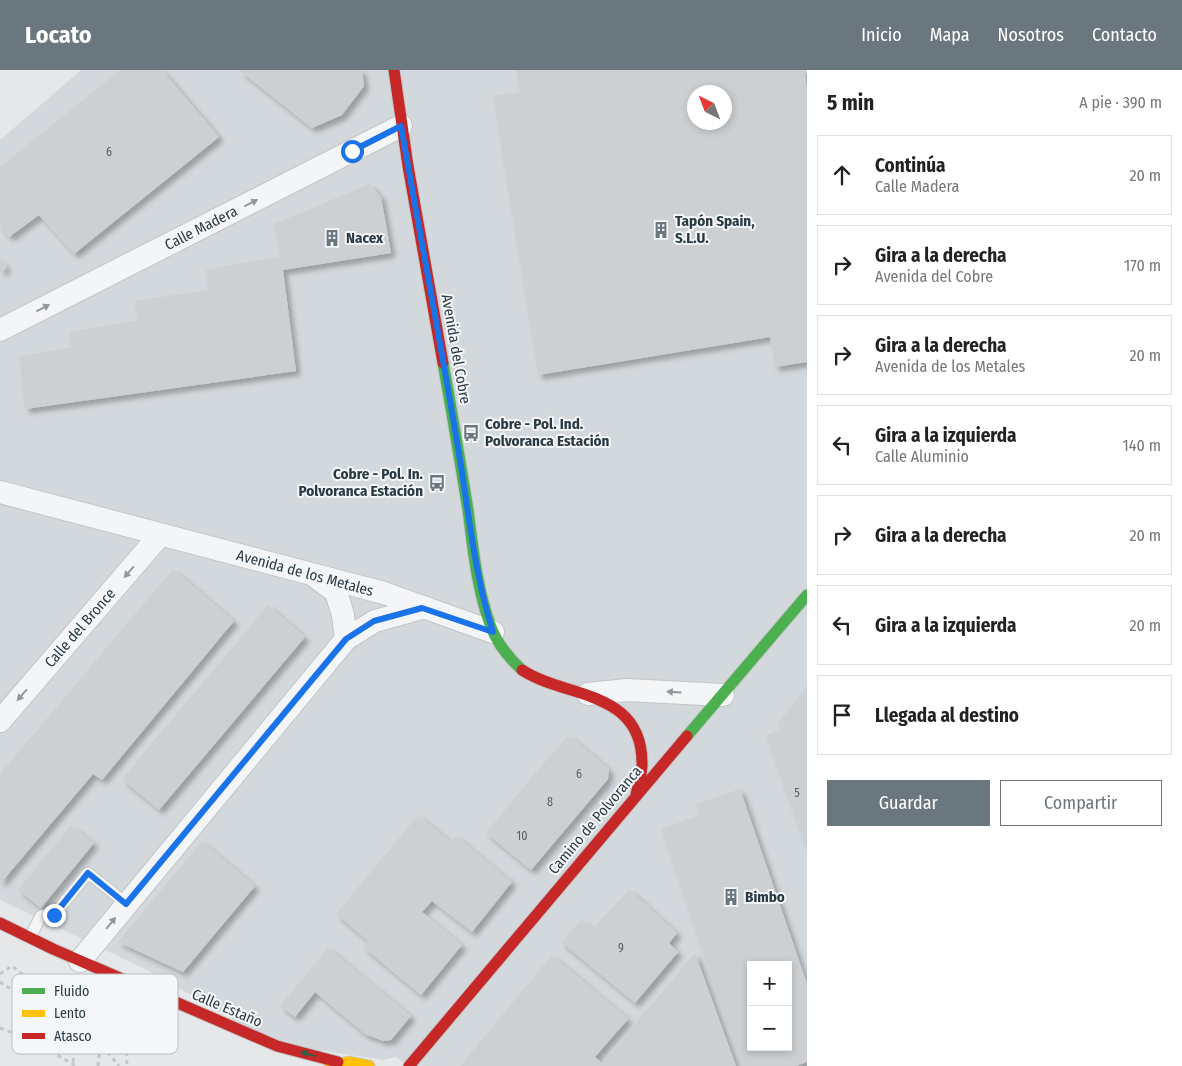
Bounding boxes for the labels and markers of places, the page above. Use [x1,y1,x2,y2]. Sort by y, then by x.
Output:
place label: Tapón Spain, S.L.U. [675,212,755,247]
building icon: Tapón Spain, S.L.U. [651,220,671,240]
building icon: Nacex [322,228,342,248]
place label: Nacex [346,229,384,247]
place label: Cobre - Pol. Ind. Polvoranca Estación [485,415,610,450]
bus stop icon: Cobre - Pol. Ind. Polvoranca Estación [461,423,481,443]
place label: Cobre - Pol. In. Polvoranca Estación [299,465,424,500]
bus stop icon: Cobre - Pol. In. Polvoranca Estación [427,473,447,493]
building icon: Bimbo [721,887,741,907]
place label: Bimbo [745,888,785,906]

